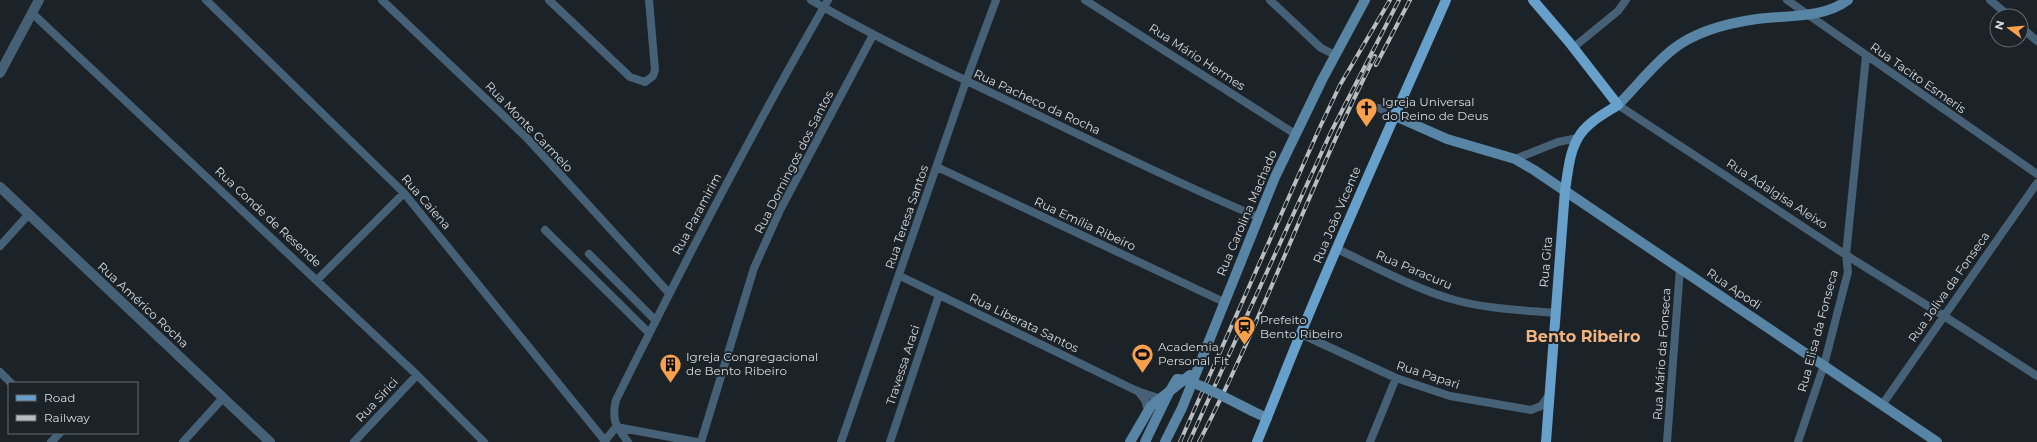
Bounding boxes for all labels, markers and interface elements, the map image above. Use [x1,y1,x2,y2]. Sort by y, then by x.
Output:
north arrow [1989,8,2029,48]
text: N [1991,19,2007,31]
street label: Rua Mário Hermes [1146,20,1248,93]
street label: Rua Tacito Esmeris [1868,39,1969,116]
street label: Rua Pacheco da Rocha [971,66,1103,138]
street label: Rua Monte Carmelo [482,78,576,175]
street label: Rua Domingos dos Santos [751,88,836,236]
place label: Igreja Universal do Reino de Deus [1382,94,1488,123]
church icon: Igreja Universal do Reino de Deus [1354,96,1380,129]
street label: Rua Carolina Machado [1213,148,1280,278]
street label: Rua Adalgisa Aleixo [1724,155,1831,232]
street label: Rua Conde de Resende [212,163,325,270]
street label: Rua Teresa Santos [882,163,931,271]
street label: Rua João Vicente [1309,164,1364,265]
street label: Rua Paramirim [669,170,724,257]
street label: Rua Caiena [398,171,454,232]
street label: Rua Emília Ribeiro [1032,193,1138,254]
street label: Rua Joliva da Fonseca [1905,228,1993,345]
street label: Rua Gita [1536,236,1555,288]
street label: Rua Paracuru [1374,247,1455,292]
street label: Rua Américo Rocha [95,259,192,351]
street label: Rua Apodi [1704,265,1764,312]
street label: Rua Elisa da Fonseca [1794,268,1841,394]
street label: Rua Mário da Fonseca [1649,287,1674,421]
street label: Rua Liberata Santos [967,290,1081,356]
place label: Prefeito Bento Ribeiro [1260,312,1342,341]
station icon: Prefeito Bento Ribeiro [1232,314,1258,347]
street label: Travessa Araci [883,323,923,407]
district label: Bento Ribeiro [1526,327,1640,346]
place label: Academia Personal Fit [1158,339,1229,368]
sports icon: Academia Personal Fit [1129,341,1155,374]
place label: Igreja Congregacional de Bento Ribeiro [686,349,818,378]
building icon: Igreja Congregacional de Bento Ribeiro [657,351,683,384]
street label: Rua Papari [1395,357,1462,392]
street label: Rua Sirici [352,374,401,425]
legend [8,382,138,434]
text: Road [44,390,75,405]
text: Railway [44,410,90,425]

